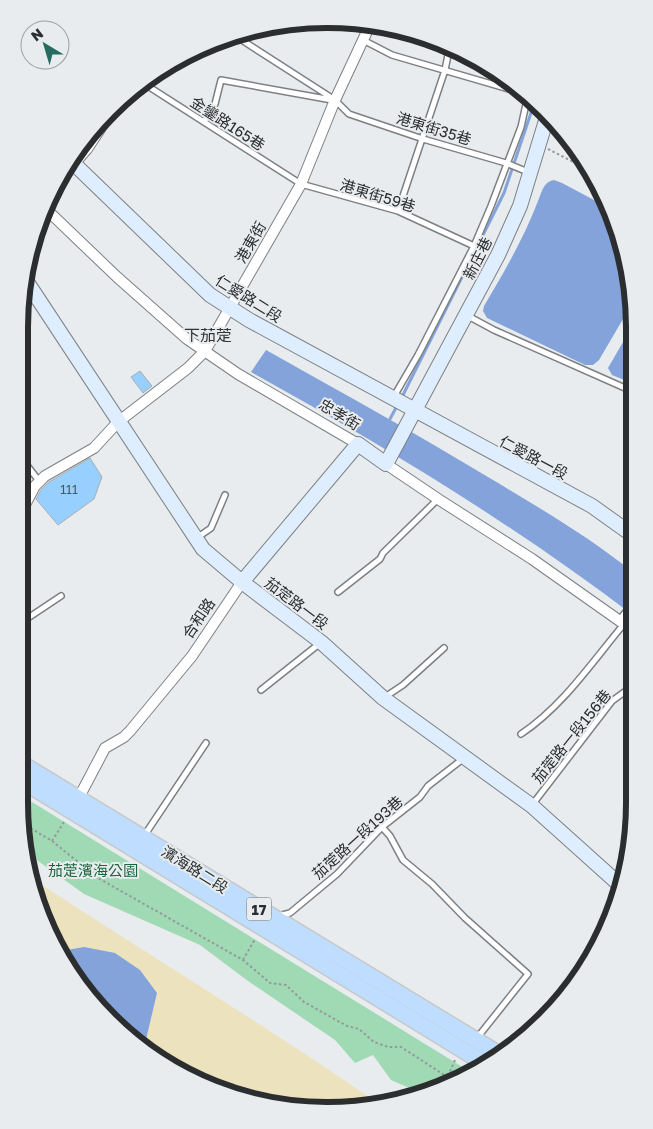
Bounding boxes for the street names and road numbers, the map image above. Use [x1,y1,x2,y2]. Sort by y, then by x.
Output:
street label: 金鑾路165巷 [187,92,269,154]
street label: 港東街35巷 [394,108,474,148]
street label: 港東街59巷 [338,175,418,215]
street label: 港東街 [231,218,269,266]
street label: 新庄巷 [459,234,495,282]
street label: 仁愛路二段 [212,270,286,326]
street label: 忠孝街 [316,395,364,433]
street label: 仁愛路一段 [497,431,571,483]
street label: 茄萣路一段 [262,573,332,633]
street label: 合和路 [178,594,218,642]
street label: 茄萣路一段156巷 [528,686,614,786]
street label: 茄萣路一段193巷 [308,792,406,882]
street label: 濱海路二段 [158,841,232,897]
road number: 17 [246,898,272,921]

